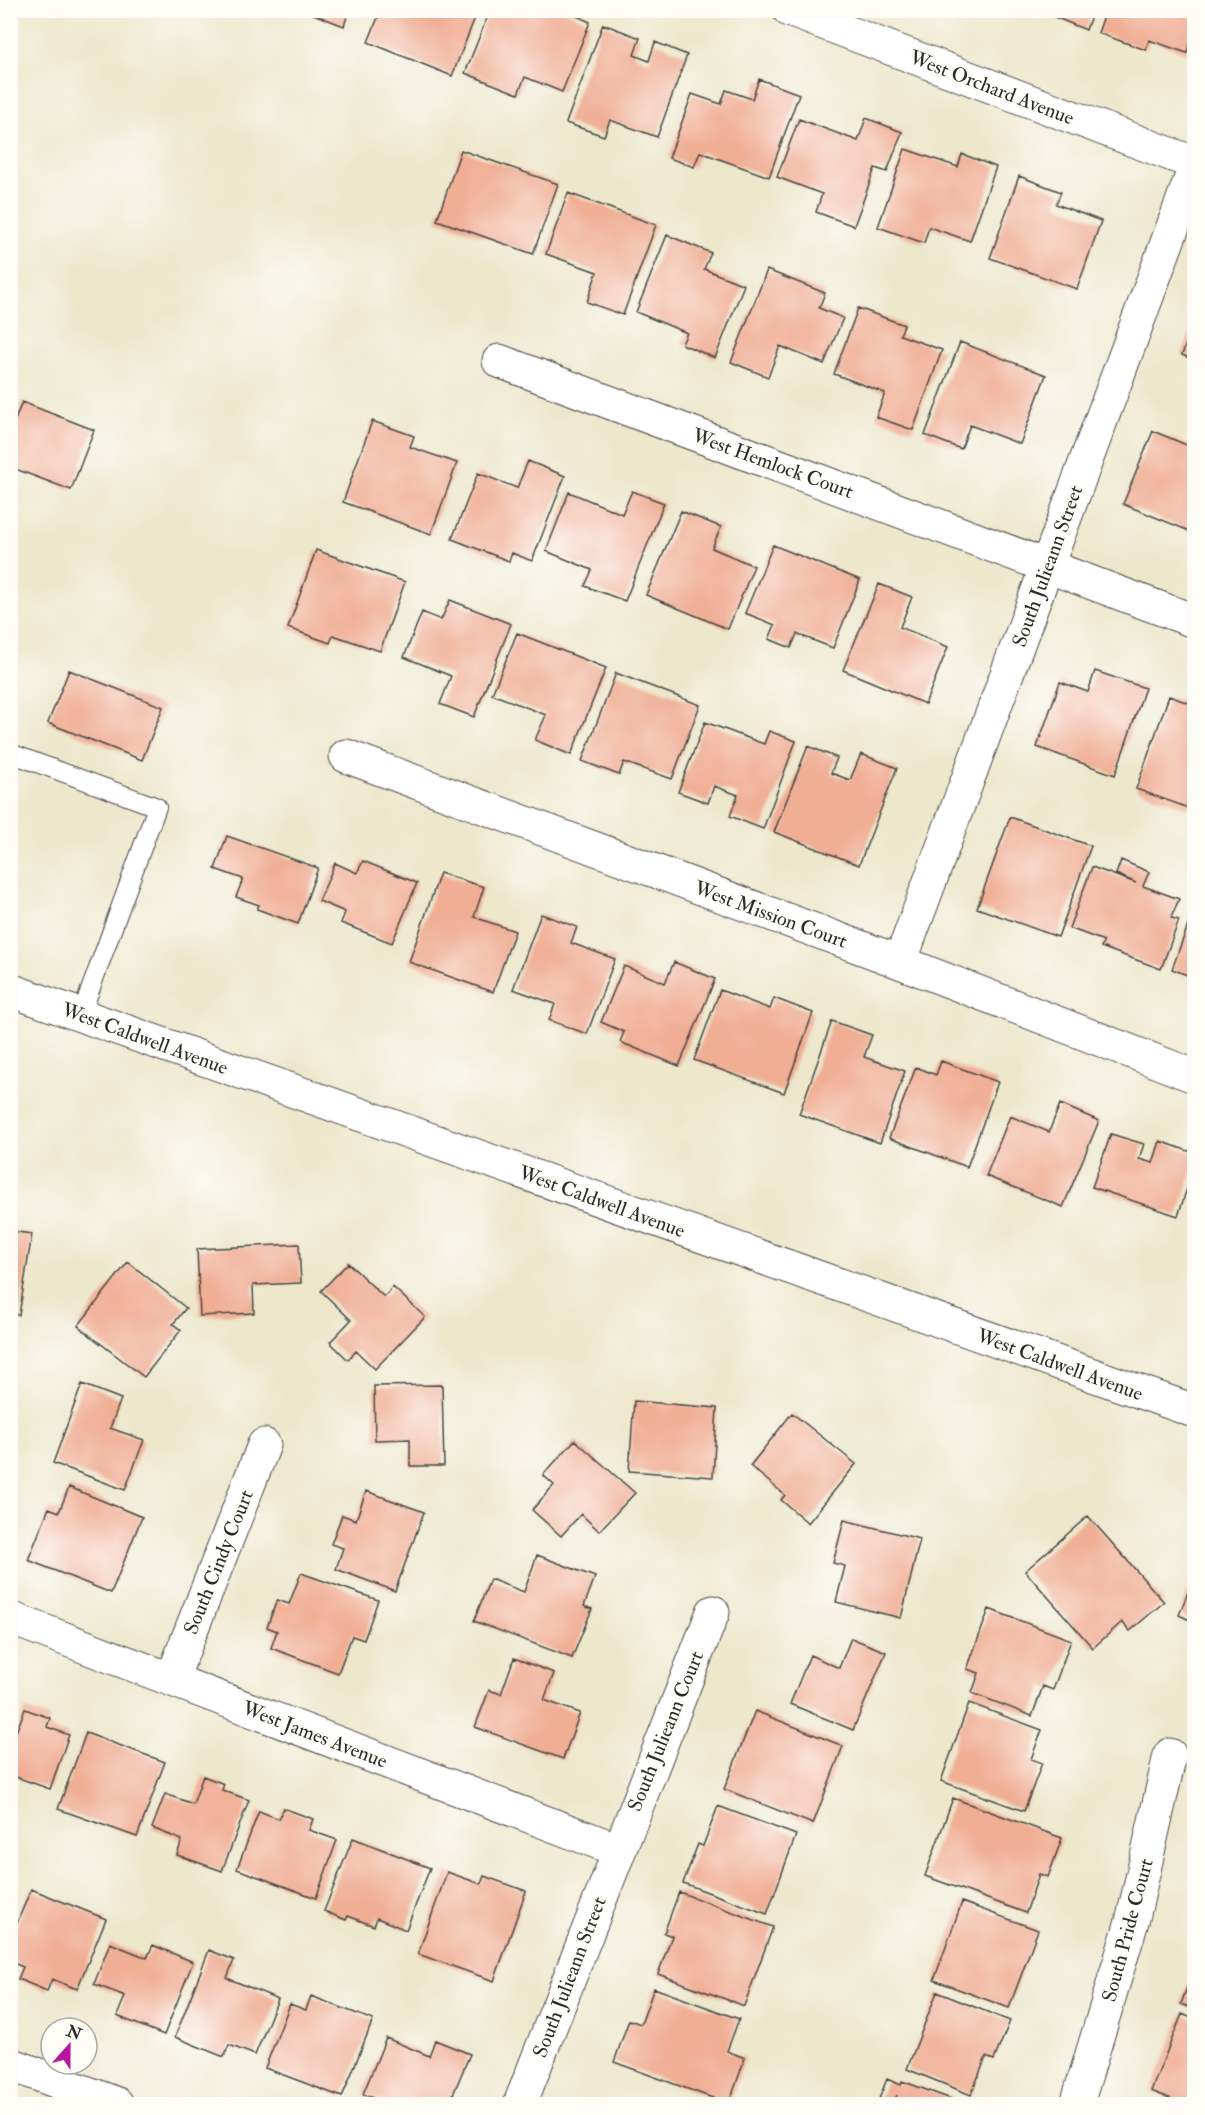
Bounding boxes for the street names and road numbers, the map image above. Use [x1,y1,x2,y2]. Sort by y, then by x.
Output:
street label: West Orchard Avenue [905,44,1078,130]
street label: West Hemlock Court [688,422,857,504]
street label: South Julieann Street [1007,481,1089,650]
street label: West Mission Court [690,875,851,954]
street label: West Caldwell Avenue [57,996,231,1080]
street label: West Caldwell Avenue [514,1159,688,1243]
street label: West Caldwell Avenue [972,1322,1146,1406]
street label: South Cindy Court [178,1486,259,1638]
street label: South Julieann Court [622,1647,709,1815]
street label: West James Avenue [238,1695,391,1774]
street label: South Pride Court [1096,1855,1159,2005]
street label: South Julieann Street [527,1893,612,2061]

